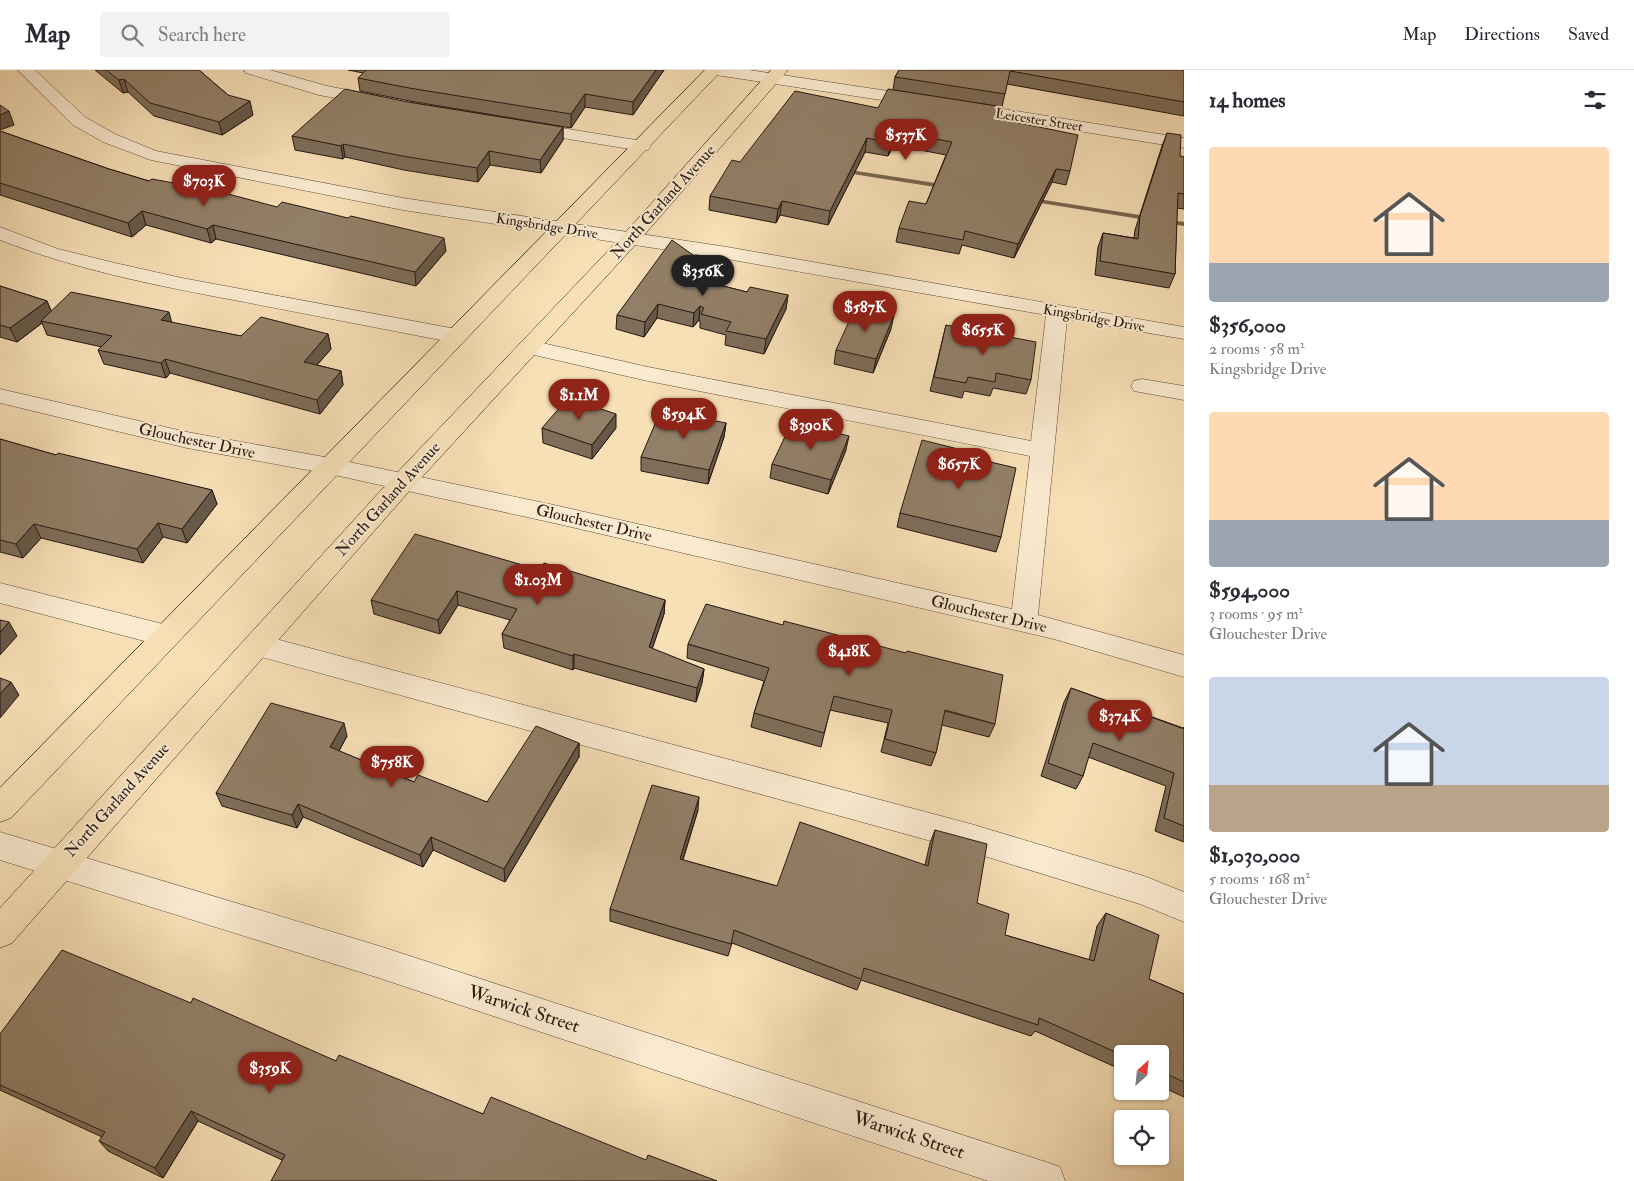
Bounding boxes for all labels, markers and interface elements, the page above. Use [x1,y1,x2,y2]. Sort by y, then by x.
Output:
search box [100,12,450,57]
text: Map [25,19,70,50]
icon: search [118,21,146,49]
text: Search here [158,23,246,47]
text: Map [1403,23,1436,46]
text: Directions [1464,23,1540,46]
text: Saved [1568,23,1609,46]
icon: filters [1581,86,1609,114]
text: 14 homes [1209,87,1286,114]
street label: Leicester Street [994,105,1084,135]
pin: $537K [871,118,941,161]
text: $537K [886,125,926,145]
street label: North Garland Avenue [606,140,720,263]
pin: $703K [169,164,239,207]
text: $703K [183,171,225,191]
icon: home [1364,179,1454,269]
street label: Kingsbridge Drive [495,210,599,242]
pin: $356K [668,254,738,297]
text: $356K [682,261,724,281]
pin: $587K [830,290,900,333]
text: $587K [844,297,886,317]
street label: Kingsbridge Drive [1042,301,1146,335]
text: $356,000 [1209,312,1286,339]
pin: $655K [948,314,1018,356]
text: $655K [962,320,1004,340]
text: 2 rooms · 58 m² [1209,339,1304,359]
text: Kingsbridge Drive [1209,359,1326,379]
pin: $1.1M [544,378,614,421]
text: $1.1M [559,385,599,405]
pin: $594K [649,398,719,440]
text: $594K [662,404,706,424]
pin: $390K [776,408,846,451]
text: $390K [790,415,832,435]
street label: Glouchester Drive [137,419,257,463]
street label: North Garland Avenue [331,437,445,560]
icon: home [1364,444,1454,534]
pin: $657K [924,448,994,490]
text: $657K [938,454,980,474]
street label: Glouchester Drive [534,500,654,546]
pin: $1.03M [497,564,579,606]
text: $1.03M [514,570,562,590]
text: $594,000 [1209,577,1290,604]
street label: Glouchester Drive [929,591,1049,637]
text: 3 rooms · 95 m² [1209,604,1303,624]
text: Glouchester Drive [1209,624,1327,644]
pin: $418K [814,634,884,677]
text: $418K [828,641,870,661]
pin: $374K [1085,700,1155,742]
text: $374K [1099,706,1141,726]
icon: home [1364,709,1454,799]
street label: North Garland Avenue [60,738,174,861]
pin: $758K [357,746,427,788]
text: $758K [371,752,413,772]
text: $1,030,000 [1209,842,1300,869]
text: 5 rooms · 168 m² [1209,869,1310,889]
text: Glouchester Drive [1209,889,1327,909]
street label: Warwick Street [464,979,583,1038]
north arrow [1114,1045,1169,1100]
map controls [1114,1045,1169,1165]
pin: $359K [235,1052,305,1094]
text: $359K [249,1058,291,1078]
street label: Warwick Street [849,1105,968,1164]
button: locate [1114,1110,1169,1165]

